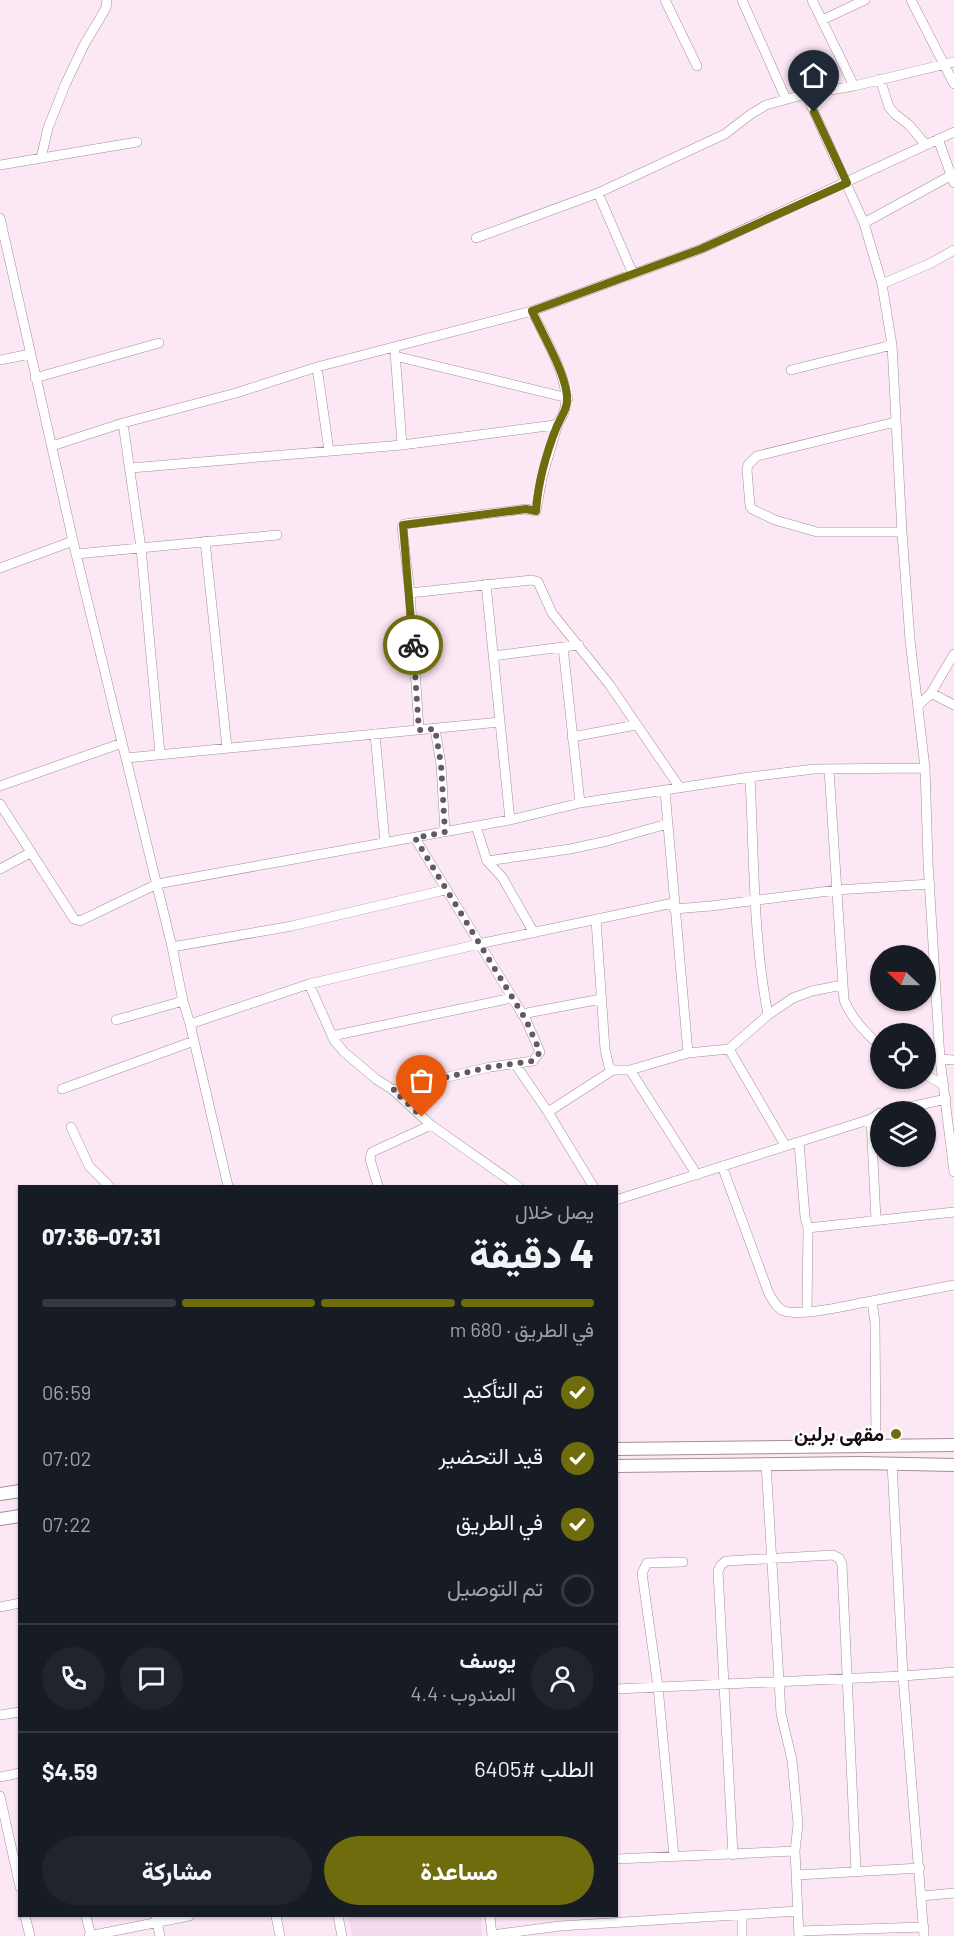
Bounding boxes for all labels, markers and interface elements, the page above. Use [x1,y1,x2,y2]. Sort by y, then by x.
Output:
pin [788,50,839,112]
icon: home [797,59,830,92]
courier [383,615,443,675]
icon: bike [397,629,430,662]
north arrow [870,945,936,1011]
map controls [870,945,936,1167]
button: locate [870,1023,936,1089]
pin [396,1055,447,1117]
icon: bag [405,1064,438,1097]
button: layers [870,1101,936,1167]
text: يصل خلال [515,1199,594,1223]
text: 07:31–07:36 [42,1223,160,1249]
text: 4 دقيقة [469,1229,594,1276]
text: في الطريق · 680 m [450,1317,594,1341]
text: تم التأكيد [463,1376,543,1402]
icon: check [561,1376,594,1409]
text: 06:59 [42,1380,91,1404]
place label: مقهى برلين [794,1421,884,1447]
marker: مقهى برلين [889,1427,903,1441]
text: قيد التحضير [438,1442,543,1468]
icon: check [561,1442,594,1475]
text: 07:02 [42,1446,92,1470]
text: في الطريق [456,1508,543,1534]
icon: check [561,1508,594,1541]
text: 07:22 [42,1512,91,1536]
text: تم التوصيل [447,1574,543,1600]
text: يوسف [460,1646,516,1672]
button: phone [42,1647,105,1710]
button: chat [120,1647,183,1710]
button: person [531,1647,594,1710]
text: المندوب · 4.4 [411,1681,516,1705]
text: الطلب #6405 [474,1755,594,1781]
text: $4.59 [42,1758,97,1784]
button: مشاركة [42,1836,312,1905]
button: مساعدة [324,1836,594,1905]

